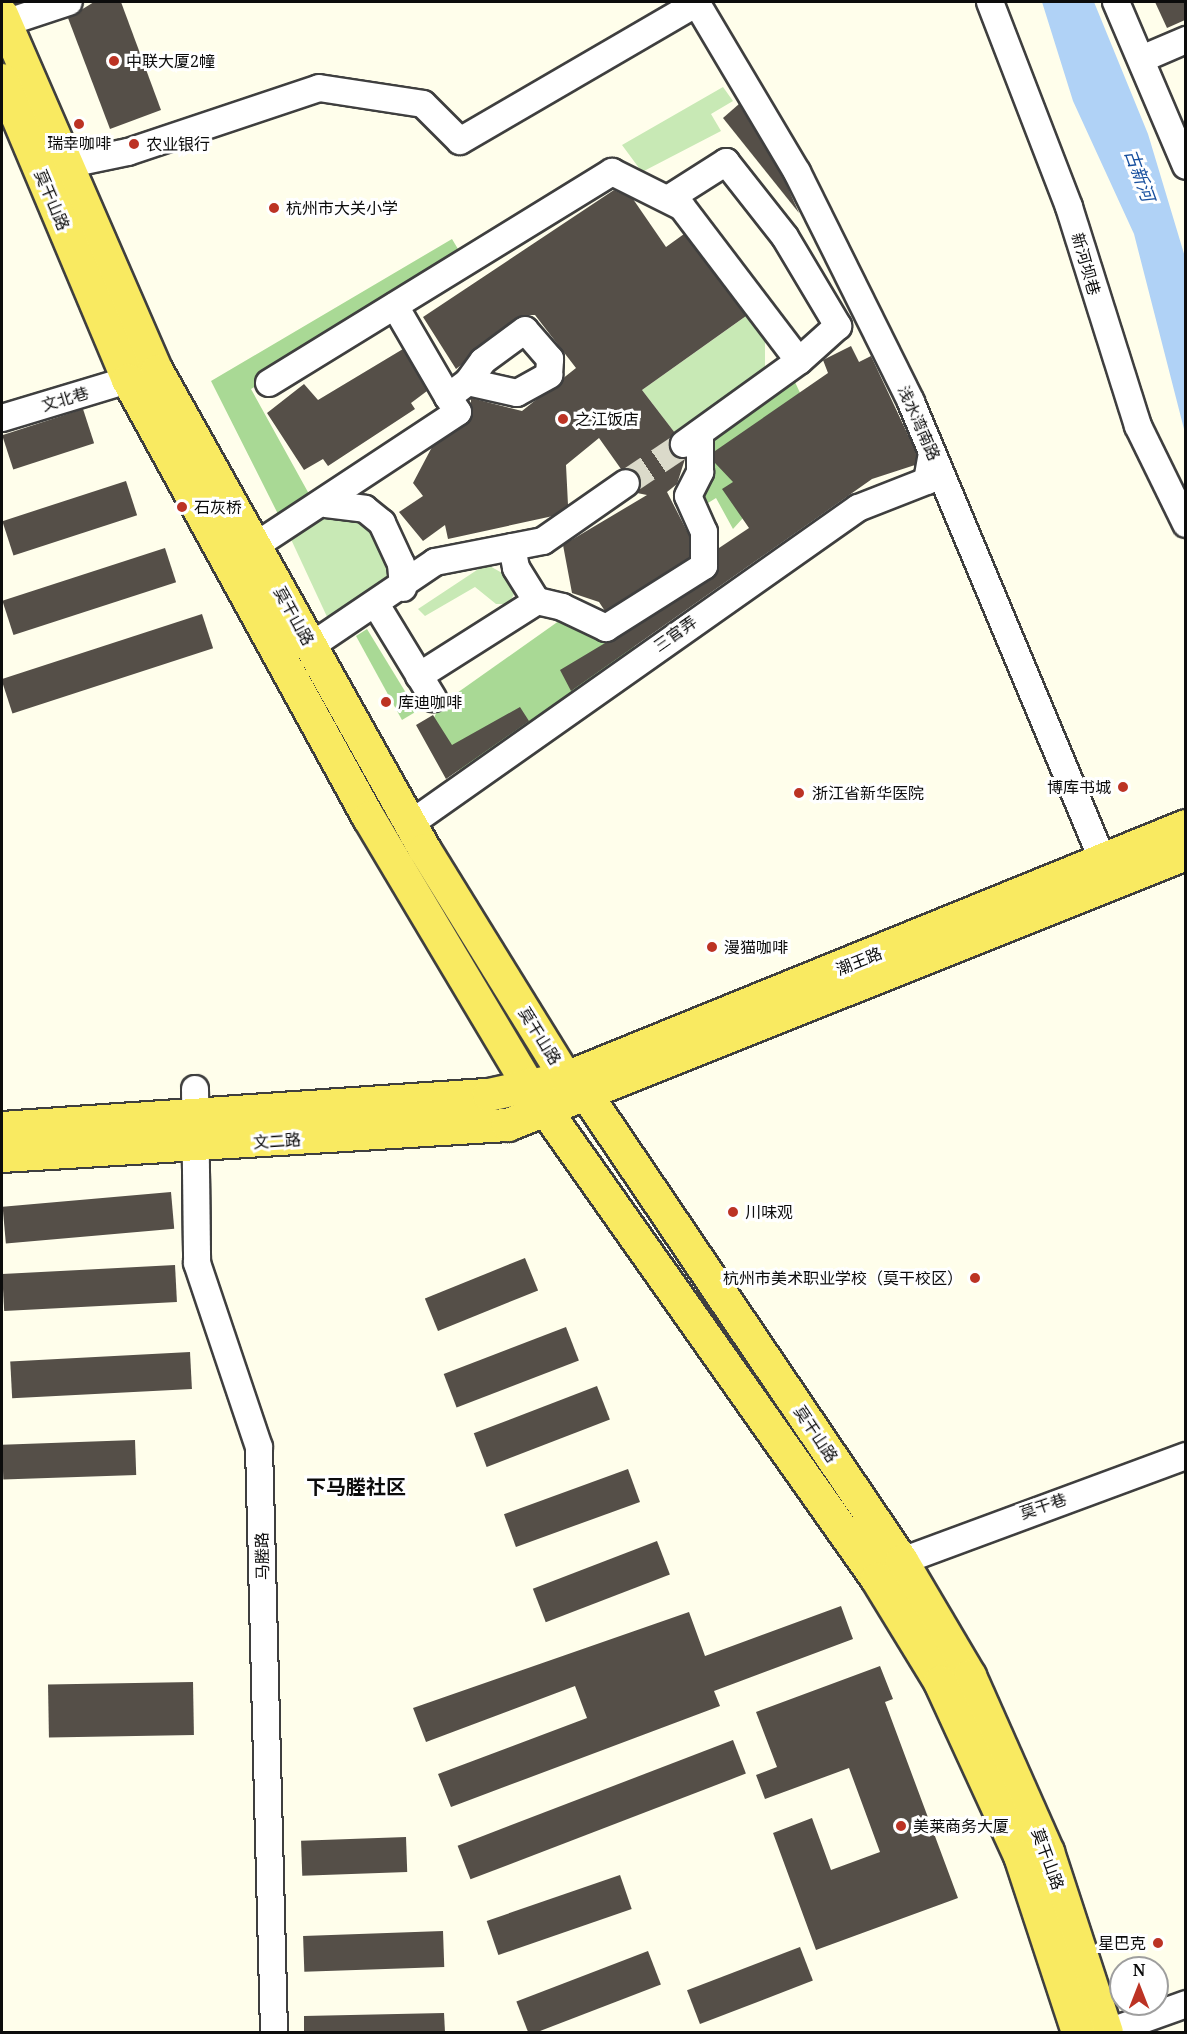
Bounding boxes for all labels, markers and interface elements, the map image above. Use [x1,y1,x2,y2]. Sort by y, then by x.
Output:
place label: 中联大厦2幢 [126,51,215,71]
marker: 中联大厦2幢 [107,54,121,68]
marker: 瑞幸咖啡 [72,117,86,131]
place label: 瑞幸咖啡 [47,133,111,153]
place label: 农业银行 [146,134,210,154]
marker: 农业银行 [127,137,141,151]
water label: 古新河 [1121,146,1159,204]
street label: 莫干山路 [31,167,73,233]
place label: 杭州市大关小学 [286,198,398,218]
marker: 杭州市大关小学 [267,201,281,215]
street label: 新河坝巷 [1068,231,1104,297]
street label: 文北巷 [39,383,91,415]
street label: 浅水湾南路 [894,383,944,463]
place label: 之江饭店 [575,409,639,429]
marker: 之江饭店 [556,412,570,426]
place label: 石灰桥 [194,497,242,517]
marker: 石灰桥 [175,500,189,514]
street label: 莫干山路 [270,583,318,649]
street label: 三官弄 [650,612,700,656]
place label: 库迪咖啡 [398,692,462,712]
marker: 库迪咖啡 [379,695,393,709]
place label: 博库书城 [1047,777,1111,797]
marker: 博库书城 [1116,780,1130,794]
place label: 浙江省新华医院 [812,783,924,803]
marker: 浙江省新华医院 [790,784,808,802]
place label: 漫猫咖啡 [724,937,788,957]
marker: 漫猫咖啡 [705,940,719,954]
street label: 潮王路 [833,943,885,979]
street label: 莫干山路 [515,1004,565,1068]
street label: 文二路 [252,1130,302,1152]
place label: 川味观 [745,1202,793,1222]
marker: 川味观 [726,1205,740,1219]
place label: 杭州市美术职业学校（莫干校区） [723,1268,963,1288]
marker: 杭州市美术职业学校（莫干校区） [968,1271,982,1285]
street label: 莫干山路 [790,1402,842,1466]
district label: 下马塍社区 [306,1474,406,1498]
street label: 莫干巷 [1017,1489,1069,1523]
street label: 马塍路 [252,1532,272,1580]
place label: 美莱商务大厦 [913,1816,1009,1836]
marker: 美莱商务大厦 [894,1819,908,1833]
street label: 莫干山路 [1028,1826,1068,1892]
place label: 星巴克 [1098,1933,1146,1953]
marker: 星巴克 [1151,1936,1165,1950]
north arrow [1109,1956,1169,2016]
text: N [1133,1959,1145,1981]

